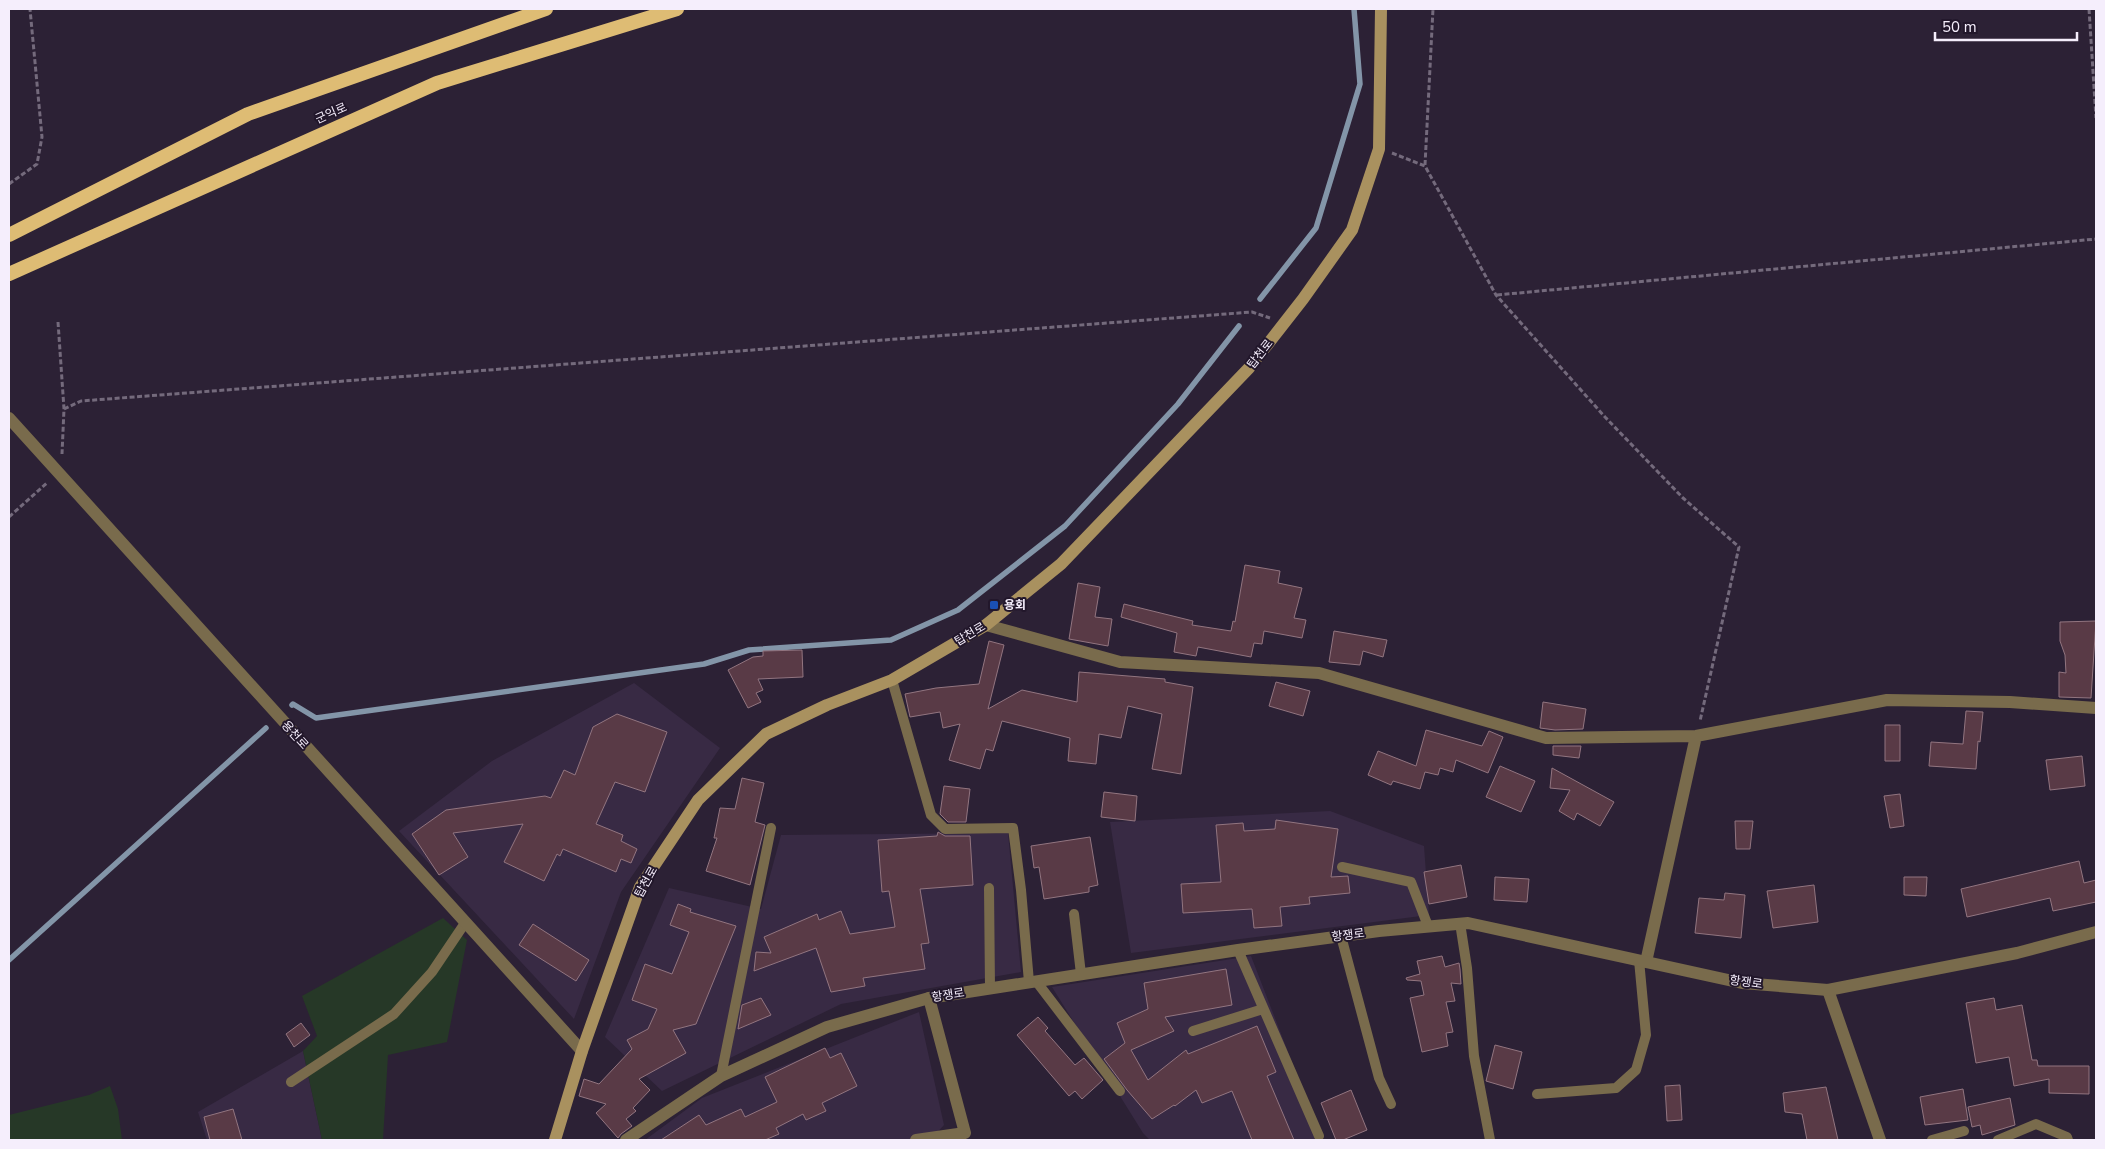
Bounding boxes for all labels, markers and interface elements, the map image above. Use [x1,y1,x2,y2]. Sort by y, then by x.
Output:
scale bar [1935,10,2078,42]
text: 50 m [1942,17,1977,37]
street label: 군익로 [313,99,349,127]
street label: 탑천로 [1243,336,1277,372]
place label: 용회 [1004,597,1026,613]
marker: 용회 [988,599,1000,611]
street label: 탑천로 [952,619,988,649]
street label: 용천로 [278,717,312,753]
street label: 탑천로 [631,864,661,900]
street label: 항쟁로 [1331,925,1365,945]
street label: 항쟁로 [1728,972,1764,992]
street label: 항쟁로 [930,985,966,1005]

